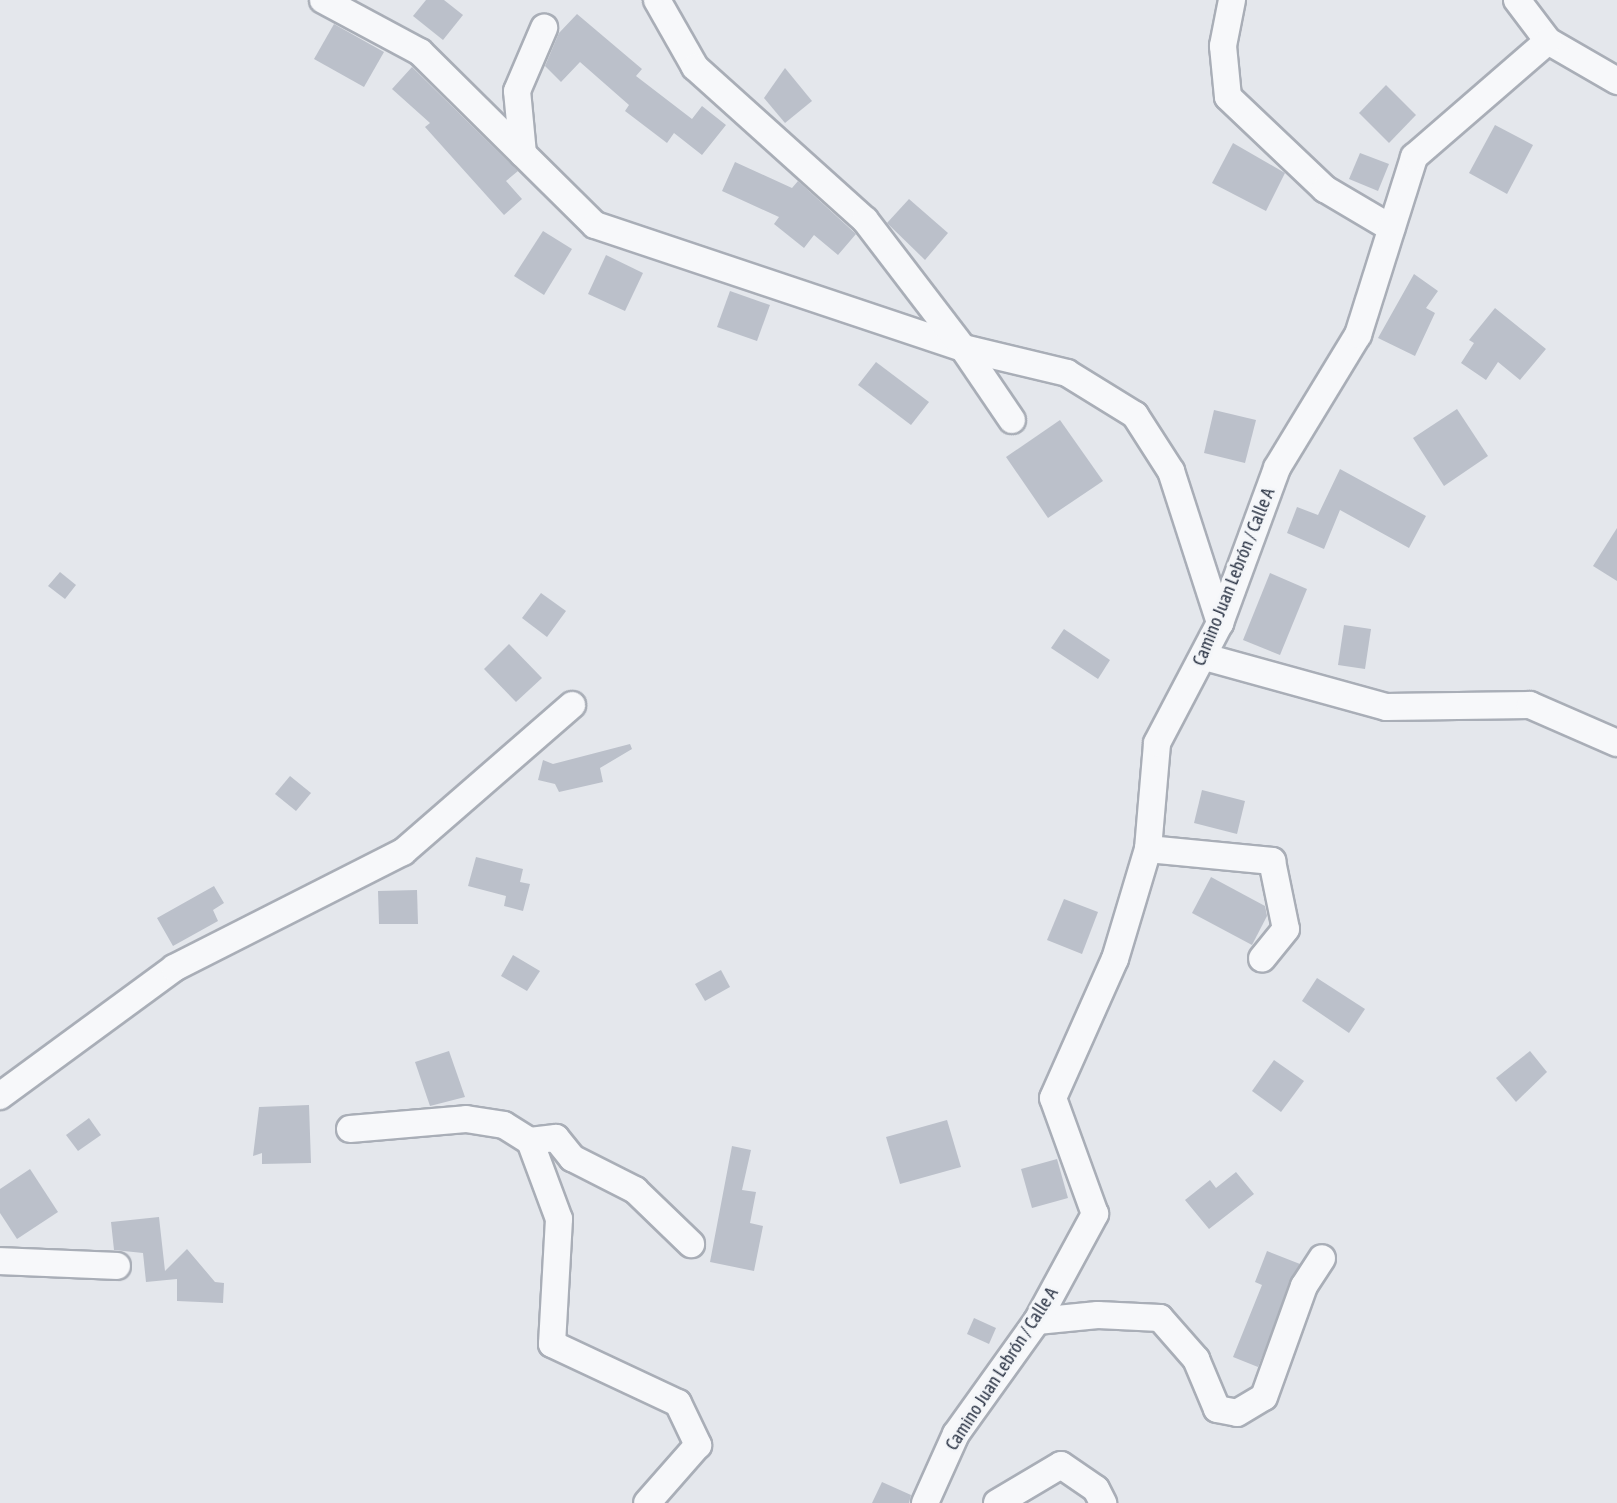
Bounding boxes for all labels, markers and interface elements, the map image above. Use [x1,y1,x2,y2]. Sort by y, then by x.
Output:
street label: Camino Juan Lebrón / Calle A [1188,485,1280,669]
street label: Camino Juan Lebrón / Calle A [941,1284,1063,1454]

